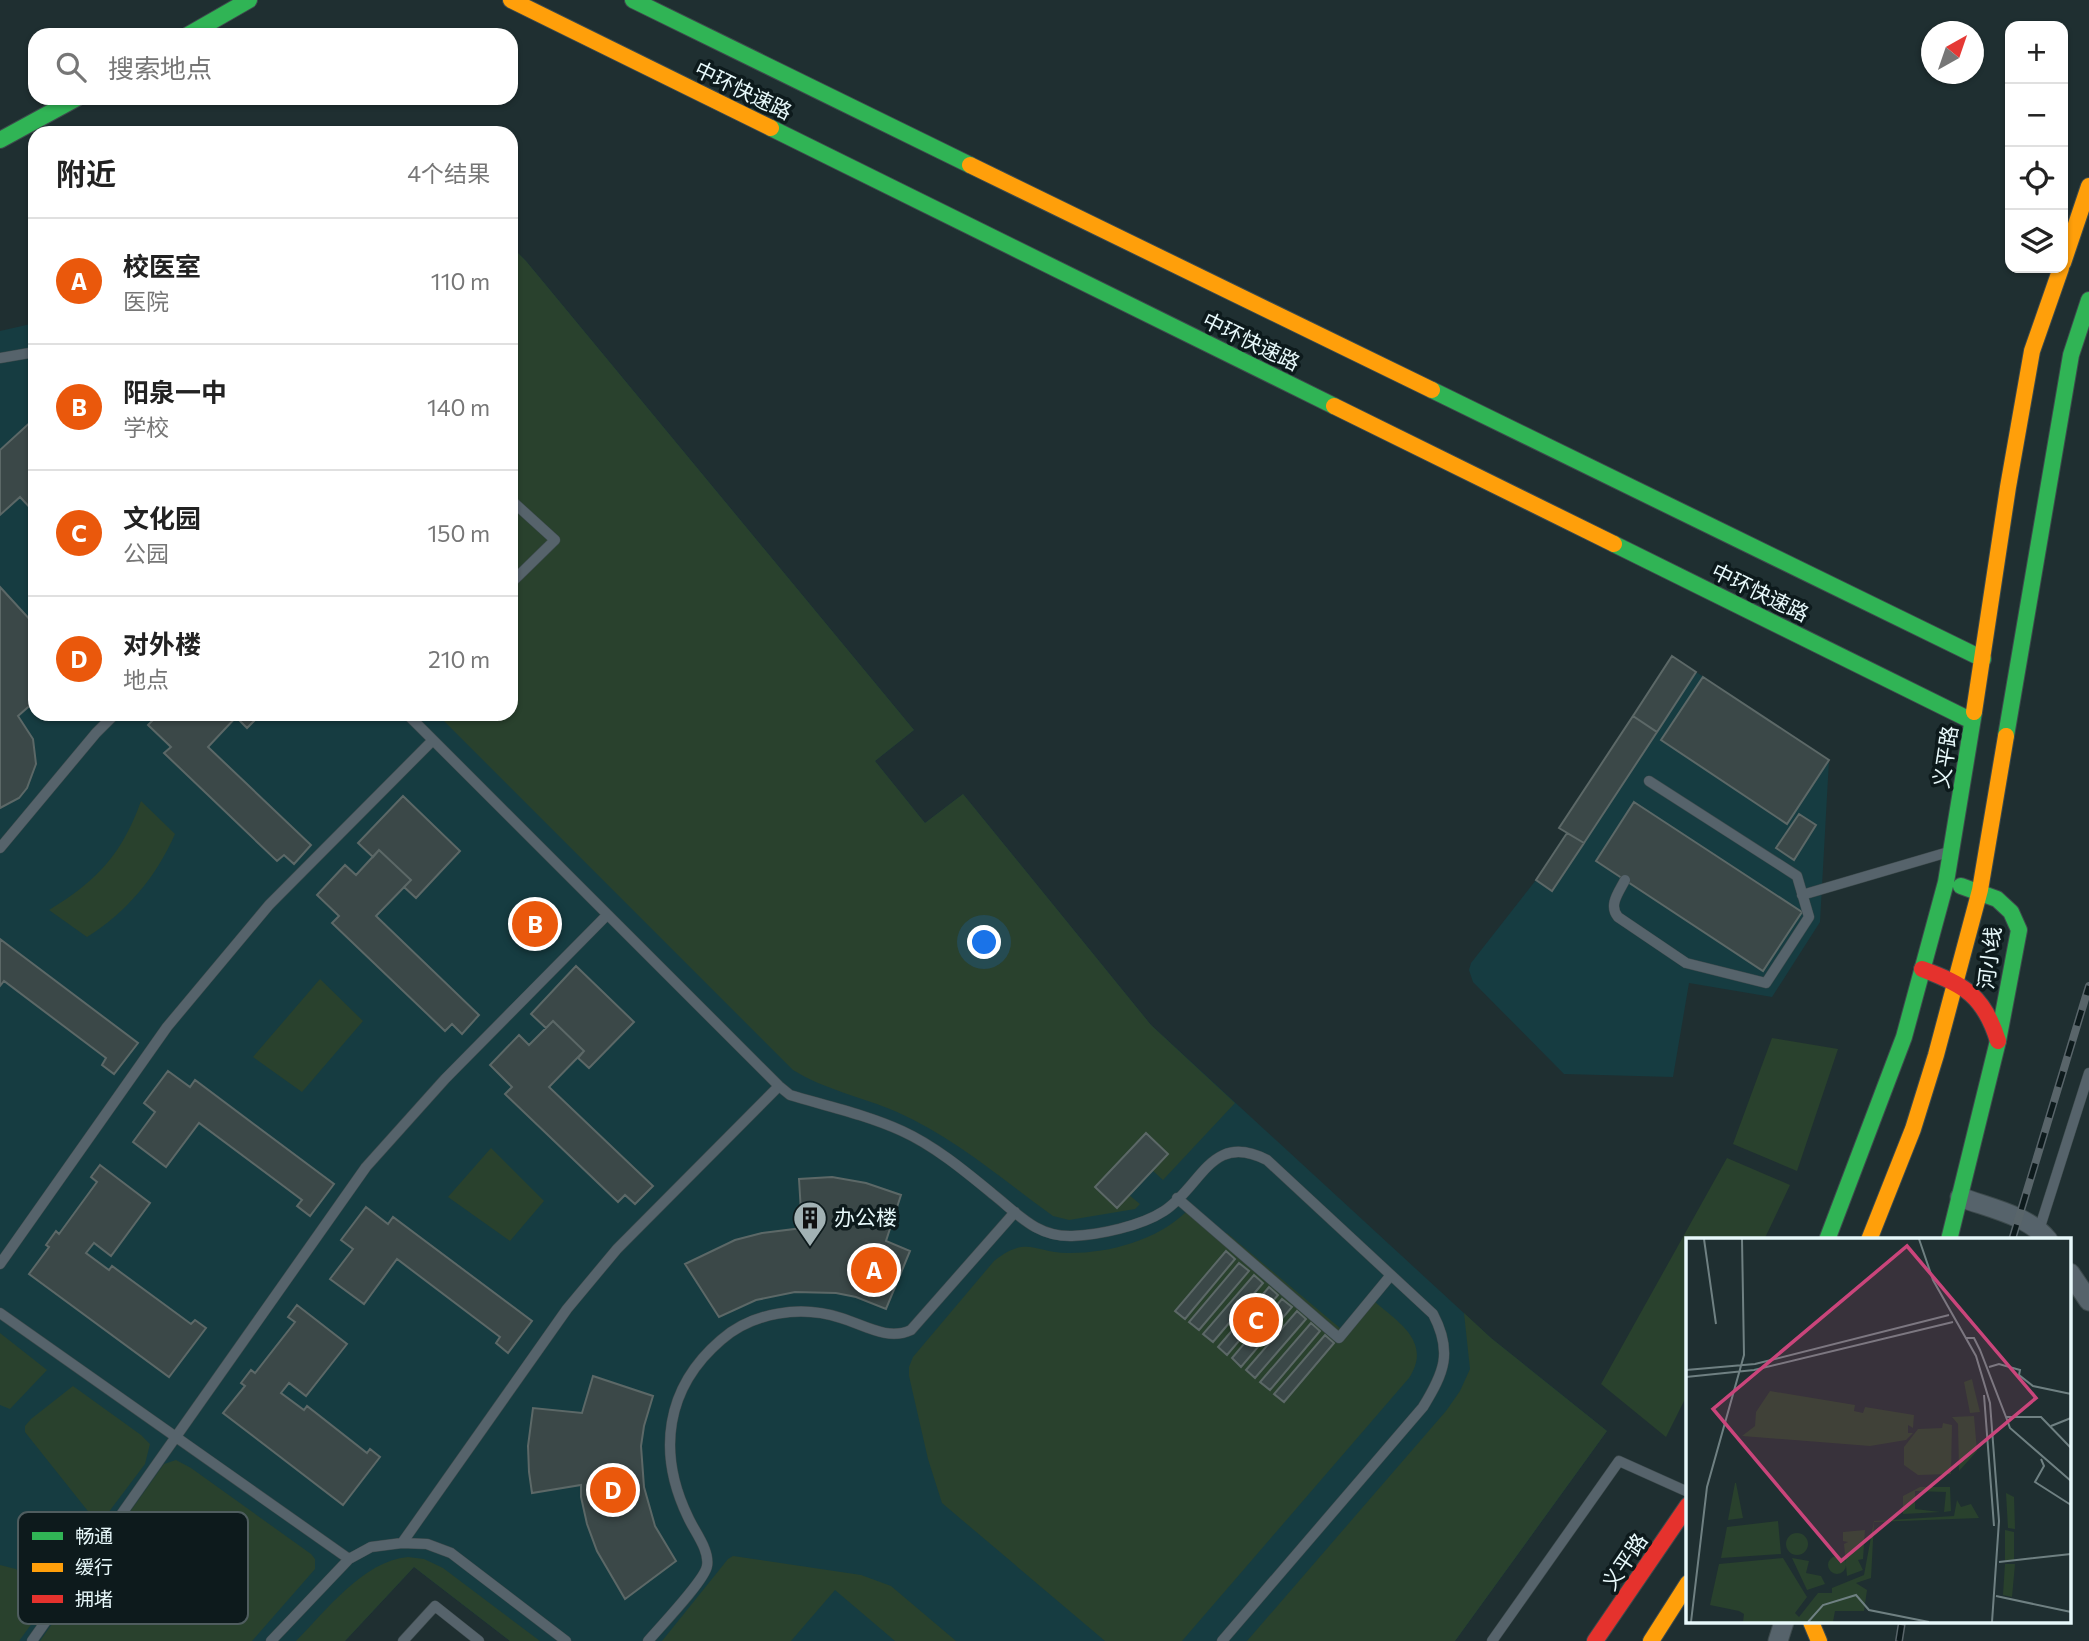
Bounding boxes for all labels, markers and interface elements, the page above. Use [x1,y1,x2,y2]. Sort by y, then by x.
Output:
north arrow [1921,21,1984,84]
map controls [2005,21,2068,273]
button: + [2005,21,2068,84]
search box [28,28,518,105]
icon: search [52,48,90,86]
text: 搜索地点 [108,52,212,83]
street label: 中环快速路 [691,55,796,124]
button: − [2005,84,2068,147]
button: locate [2005,147,2068,210]
text: 附近 [56,154,116,191]
text: 4个结果 [407,159,490,187]
button: layers [2005,210,2068,273]
text: 校医室 [123,250,201,281]
text: A [71,267,87,295]
text: 110 m [431,267,490,295]
text: 医院 [123,287,169,315]
street label: 中环快速路 [1199,306,1304,375]
text: 阳泉一中 [123,376,227,407]
text: B [71,393,87,421]
text: 140 m [427,393,490,421]
text: 学校 [123,413,169,441]
text: 文化园 [123,502,201,533]
text: C [71,519,87,547]
text: 150 m [427,519,490,547]
text: 公园 [123,539,169,567]
street label: 中环快速路 [1708,557,1813,626]
text: 对外楼 [123,628,201,659]
text: D [71,645,87,673]
text: 210 m [428,645,490,673]
text: 地点 [123,665,169,693]
street label: 义平路 [1927,724,1962,790]
pin: B [512,898,558,950]
your location [967,925,1001,959]
street label: 河小线 [1972,925,2005,991]
building icon: 办公楼 [791,1199,829,1248]
place label: 办公楼 [834,1204,897,1229]
inset map [1686,1238,2072,1624]
pin: A [851,1244,897,1296]
pin: C [1233,1294,1279,1346]
pin: D [590,1464,636,1516]
legend [18,1512,248,1624]
text: 畅通 [75,1524,113,1547]
street label: 义平路 [1596,1528,1652,1594]
text: 缓行 [75,1555,113,1578]
text: 拥堵 [75,1587,113,1610]

